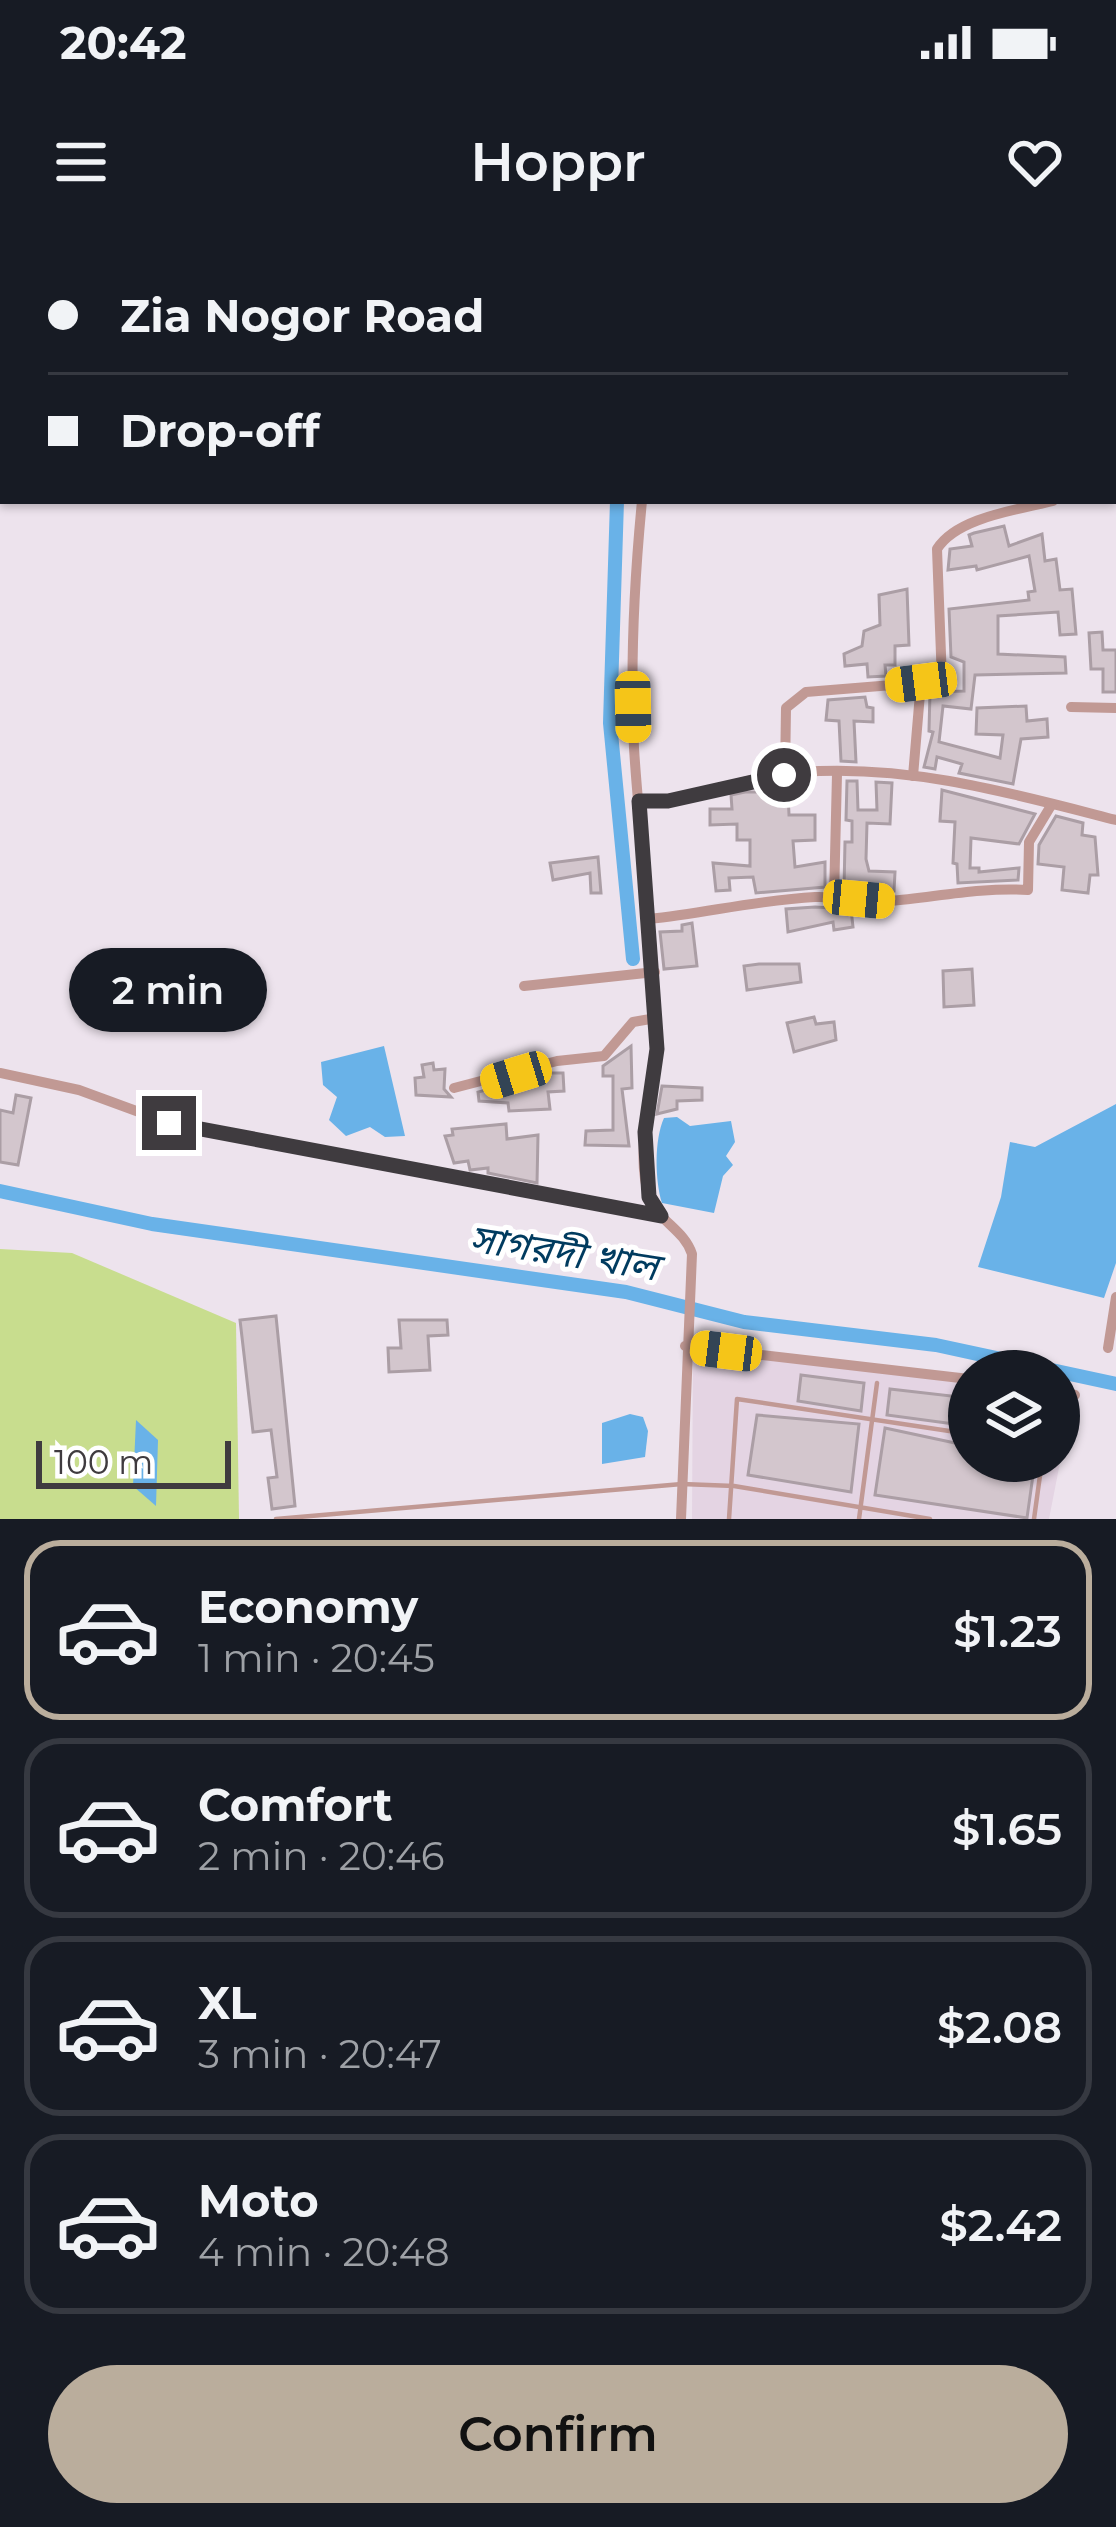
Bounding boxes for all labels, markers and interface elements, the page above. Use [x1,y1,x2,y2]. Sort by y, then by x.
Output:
text: 20:42 [60,15,186,70]
icon: menu [48,129,114,195]
text: Hoppr [470,129,646,195]
icon: heart [1002,129,1068,195]
text: Zia Nogor Road [120,288,484,343]
text: Drop-off [120,403,320,458]
car [883,660,959,704]
car [614,671,652,743]
route start [757,748,811,802]
car [822,878,896,920]
callout: 2 min [70,949,268,1033]
text: 2 min [112,966,224,1014]
car [476,1047,556,1103]
route end [142,1096,196,1150]
water label: সাগরদী খাল [466,1213,668,1292]
car [688,1329,764,1373]
map controls [948,1350,1080,1482]
button: layers [948,1350,1080,1482]
scale bar [36,1435,231,1488]
text: 100 m [54,1442,153,1482]
icon: car [54,1576,162,1684]
text: Economy [198,1579,418,1634]
text: $1.23 [953,1603,1062,1658]
text: 1 min · 20:45 [198,1634,435,1682]
icon: car [54,1774,162,1882]
text: Comfort [198,1777,393,1832]
text: $1.65 [952,1801,1062,1856]
text: 2 min · 20:46 [198,1832,445,1880]
icon: car [54,1972,162,2080]
text: XL [198,1975,256,2030]
text: $2.08 [937,1999,1062,2054]
text: 3 min · 20:47 [198,2030,442,2078]
icon: car [54,2170,162,2278]
text: Moto [198,2173,319,2228]
text: $2.42 [940,2197,1062,2252]
text: 4 min · 20:48 [198,2228,450,2276]
button: Confirm [48,2365,1068,2503]

